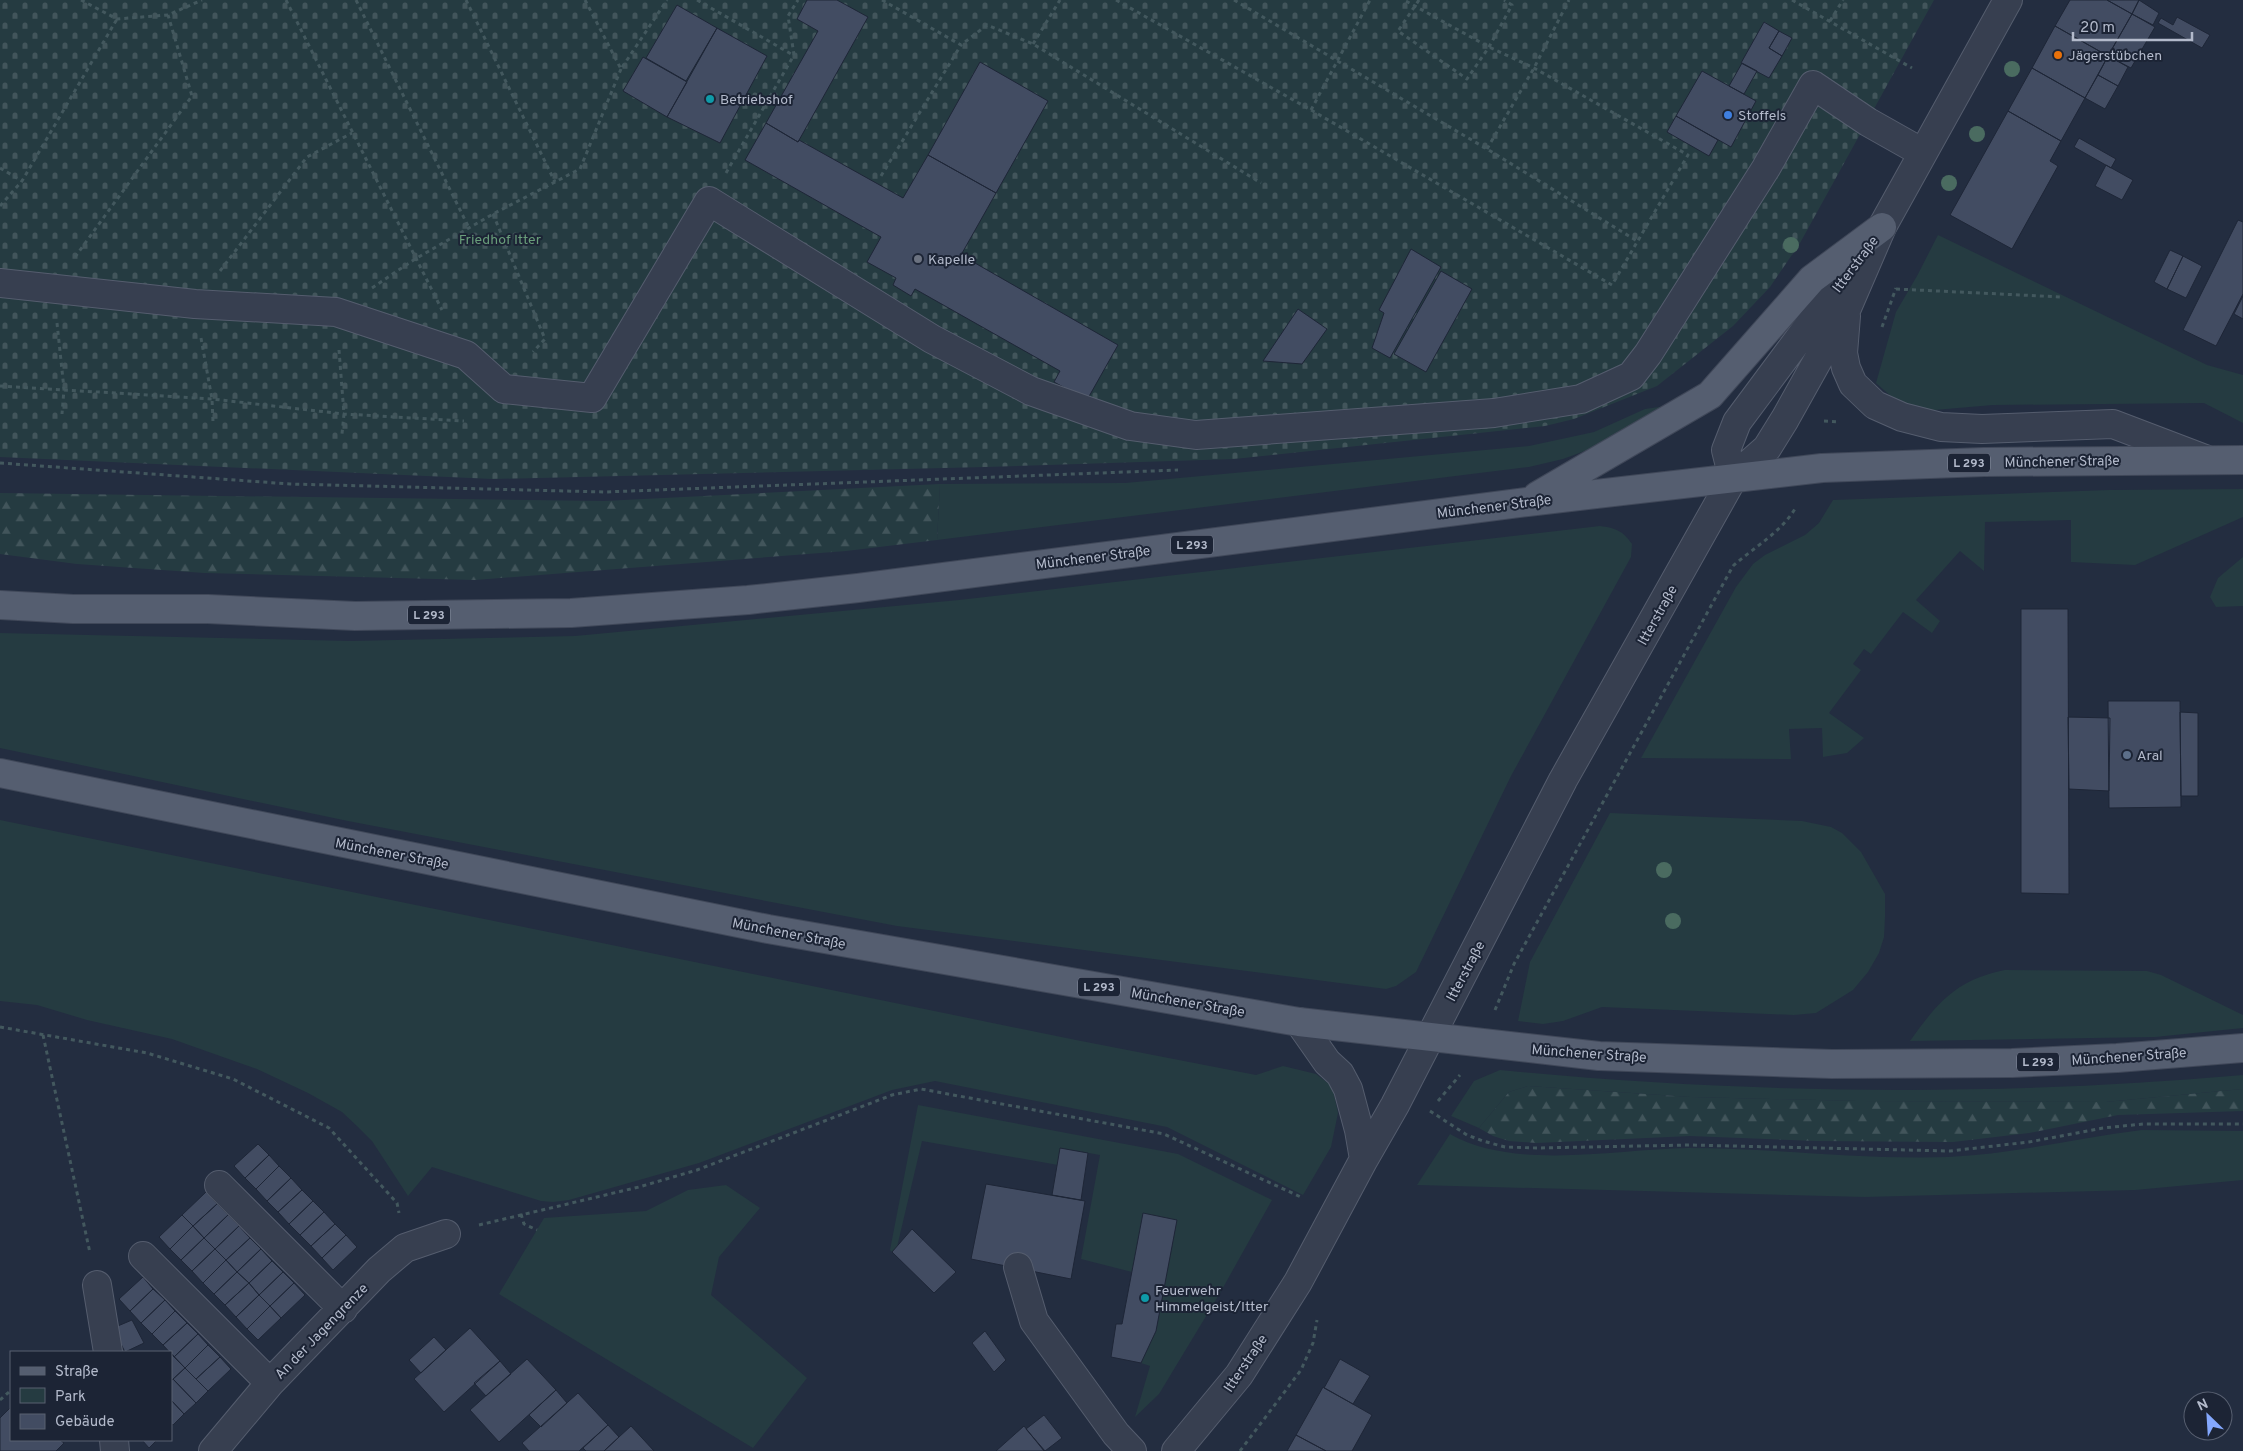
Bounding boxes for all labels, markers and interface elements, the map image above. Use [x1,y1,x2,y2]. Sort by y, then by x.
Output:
scale bar [2073,10,2192,42]
text: 20 m [2080,19,2115,38]
place label: Jägerstübchen [2068,48,2162,65]
marker: Jägerstübchen [2052,49,2064,61]
place label: Betriebshof [720,92,793,109]
marker: Betriebshof [704,93,716,105]
place label: Stoffels [1738,108,1786,125]
marker: Stoffels [1722,109,1734,121]
park label: Friedhof Itter [459,232,542,249]
street label: Itterstraße [1830,233,1883,296]
place label: Kapelle [928,252,975,269]
marker: Kapelle [912,253,924,265]
road number: L 293 [1948,453,1990,472]
street label: Münchener Straße [2004,453,2120,472]
street label: Münchener Straße [1436,492,1552,523]
road number: L 293 [1171,536,1213,554]
street label: Münchener Straße [1035,543,1151,574]
street label: Itterstraße [1635,583,1682,649]
road number: L 293 [408,606,450,624]
place label: Aral [2137,748,2163,765]
marker: Aral [2121,749,2133,761]
street label: Münchener Straße [334,835,450,874]
street label: Münchener Straße [731,915,847,954]
street label: Itterstraße [1443,939,1489,1005]
road number: L 293 [1078,978,1120,996]
street label: Münchener Straße [1130,985,1246,1022]
street label: Münchener Straße [1531,1042,1647,1067]
street label: Münchener Straße [2071,1045,2187,1070]
road number: L 293 [2017,1052,2059,1072]
street label: An der Jagengrenze [272,1281,372,1384]
place label: Feuerwehr Himmelgeist/Itter [1155,1283,1269,1316]
marker: Feuerwehr Himmelgeist/Itter [1139,1292,1151,1304]
street label: Itterstraße [1221,1332,1272,1396]
legend [10,1351,172,1441]
text: Straße [55,1363,99,1382]
text: Park [55,1388,86,1407]
north arrow [2183,1391,2233,1441]
text: N [2195,1396,2211,1415]
text: Gebäude [55,1413,115,1432]

